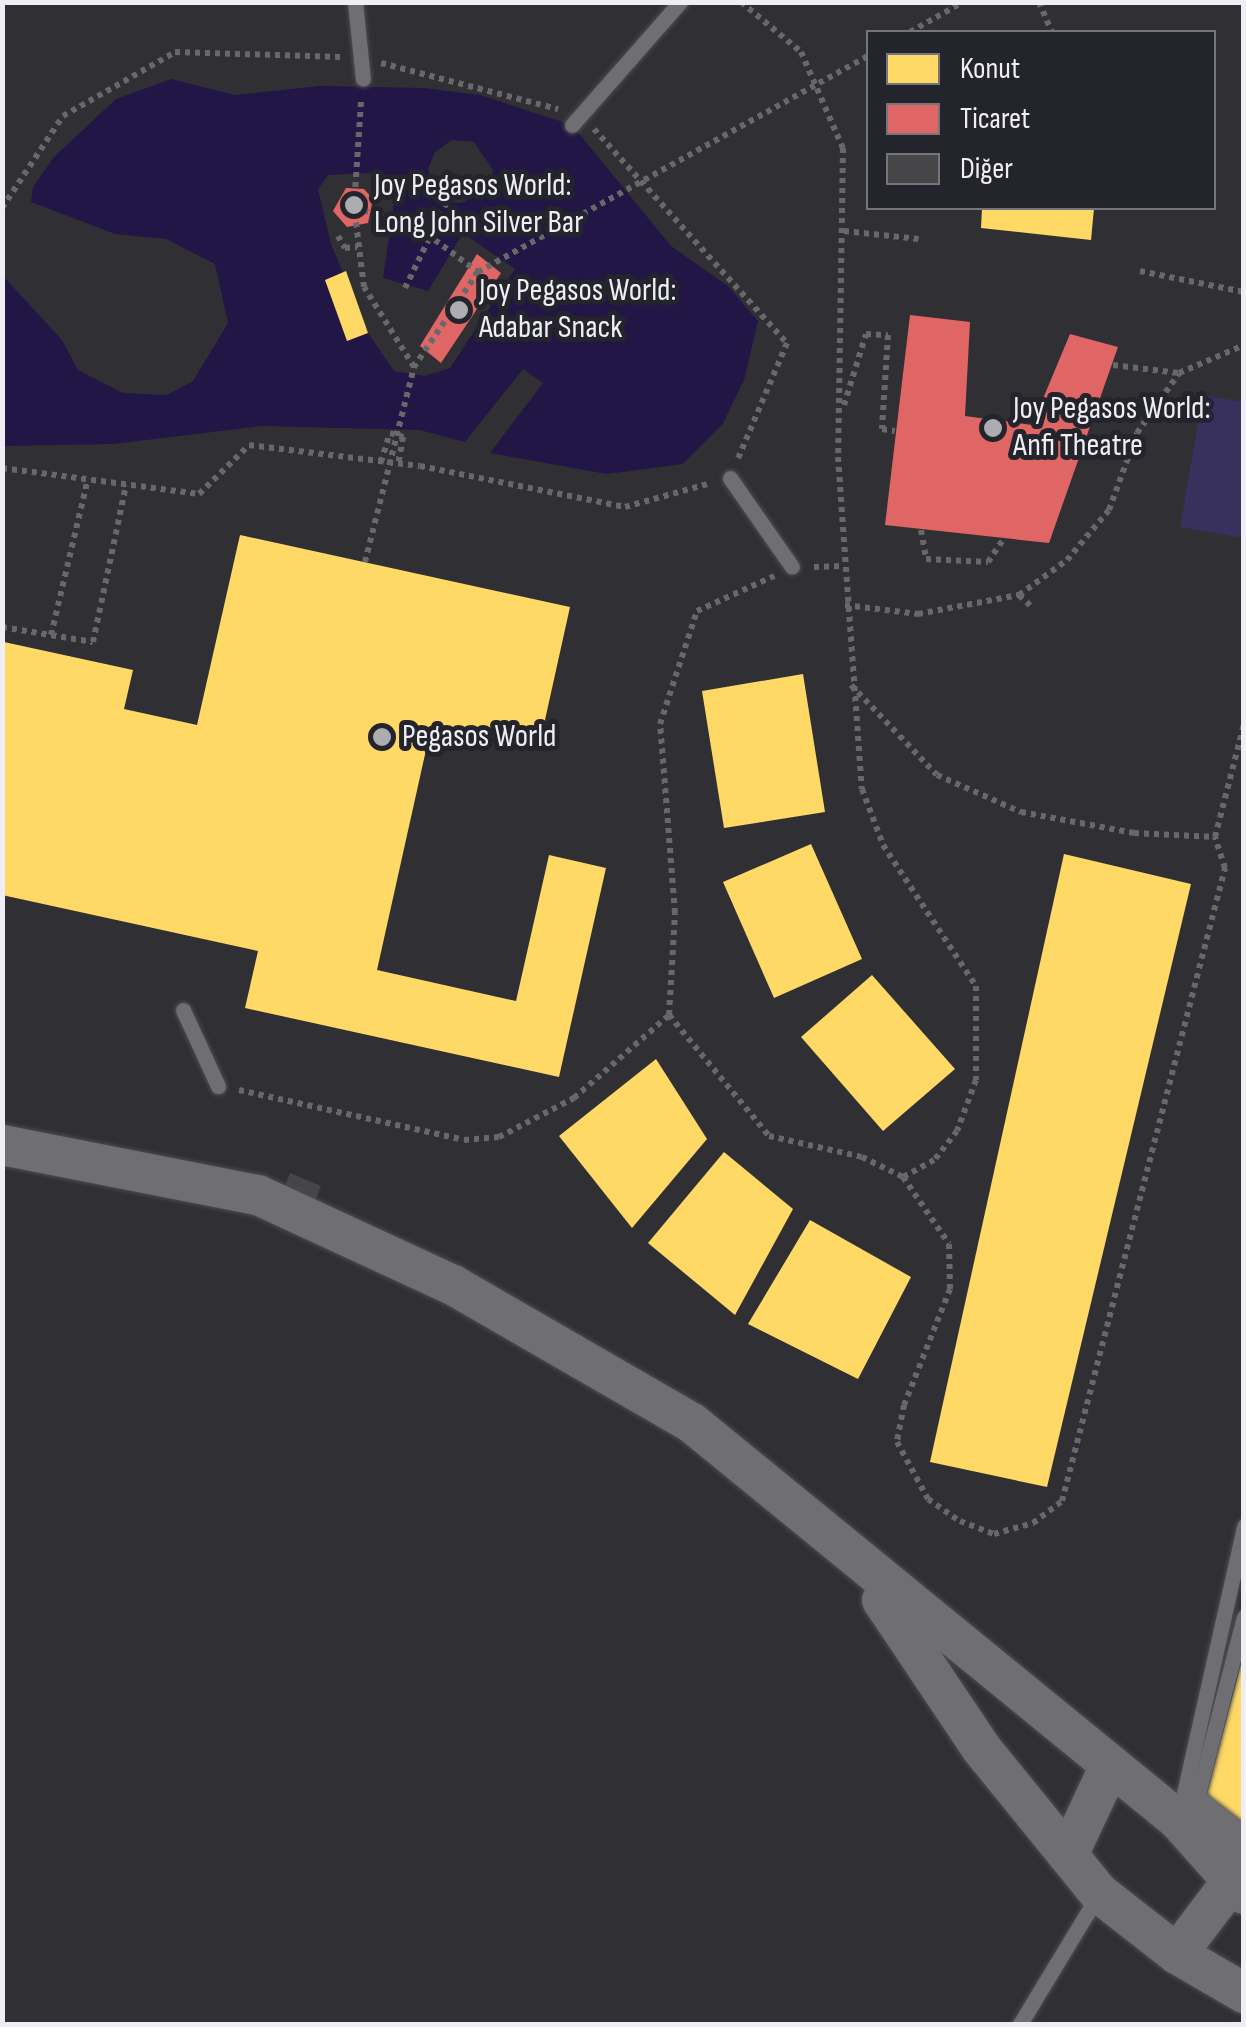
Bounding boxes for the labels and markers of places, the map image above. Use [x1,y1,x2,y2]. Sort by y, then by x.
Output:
place label: Joy Pegasos World: Long John Silver Bar [374,168,583,243]
marker: Joy Pegasos World: Long John Silver Bar [343,194,365,216]
place label: Joy Pegasos World: Adabar Snack [479,273,677,348]
marker: Joy Pegasos World: Adabar Snack [448,299,470,321]
place label: Joy Pegasos World: Anfi Theatre [1013,391,1211,466]
marker: Joy Pegasos World: Anfi Theatre [982,417,1004,439]
place label: Pegasos World [402,718,556,756]
marker: Pegasos World [371,726,393,748]

